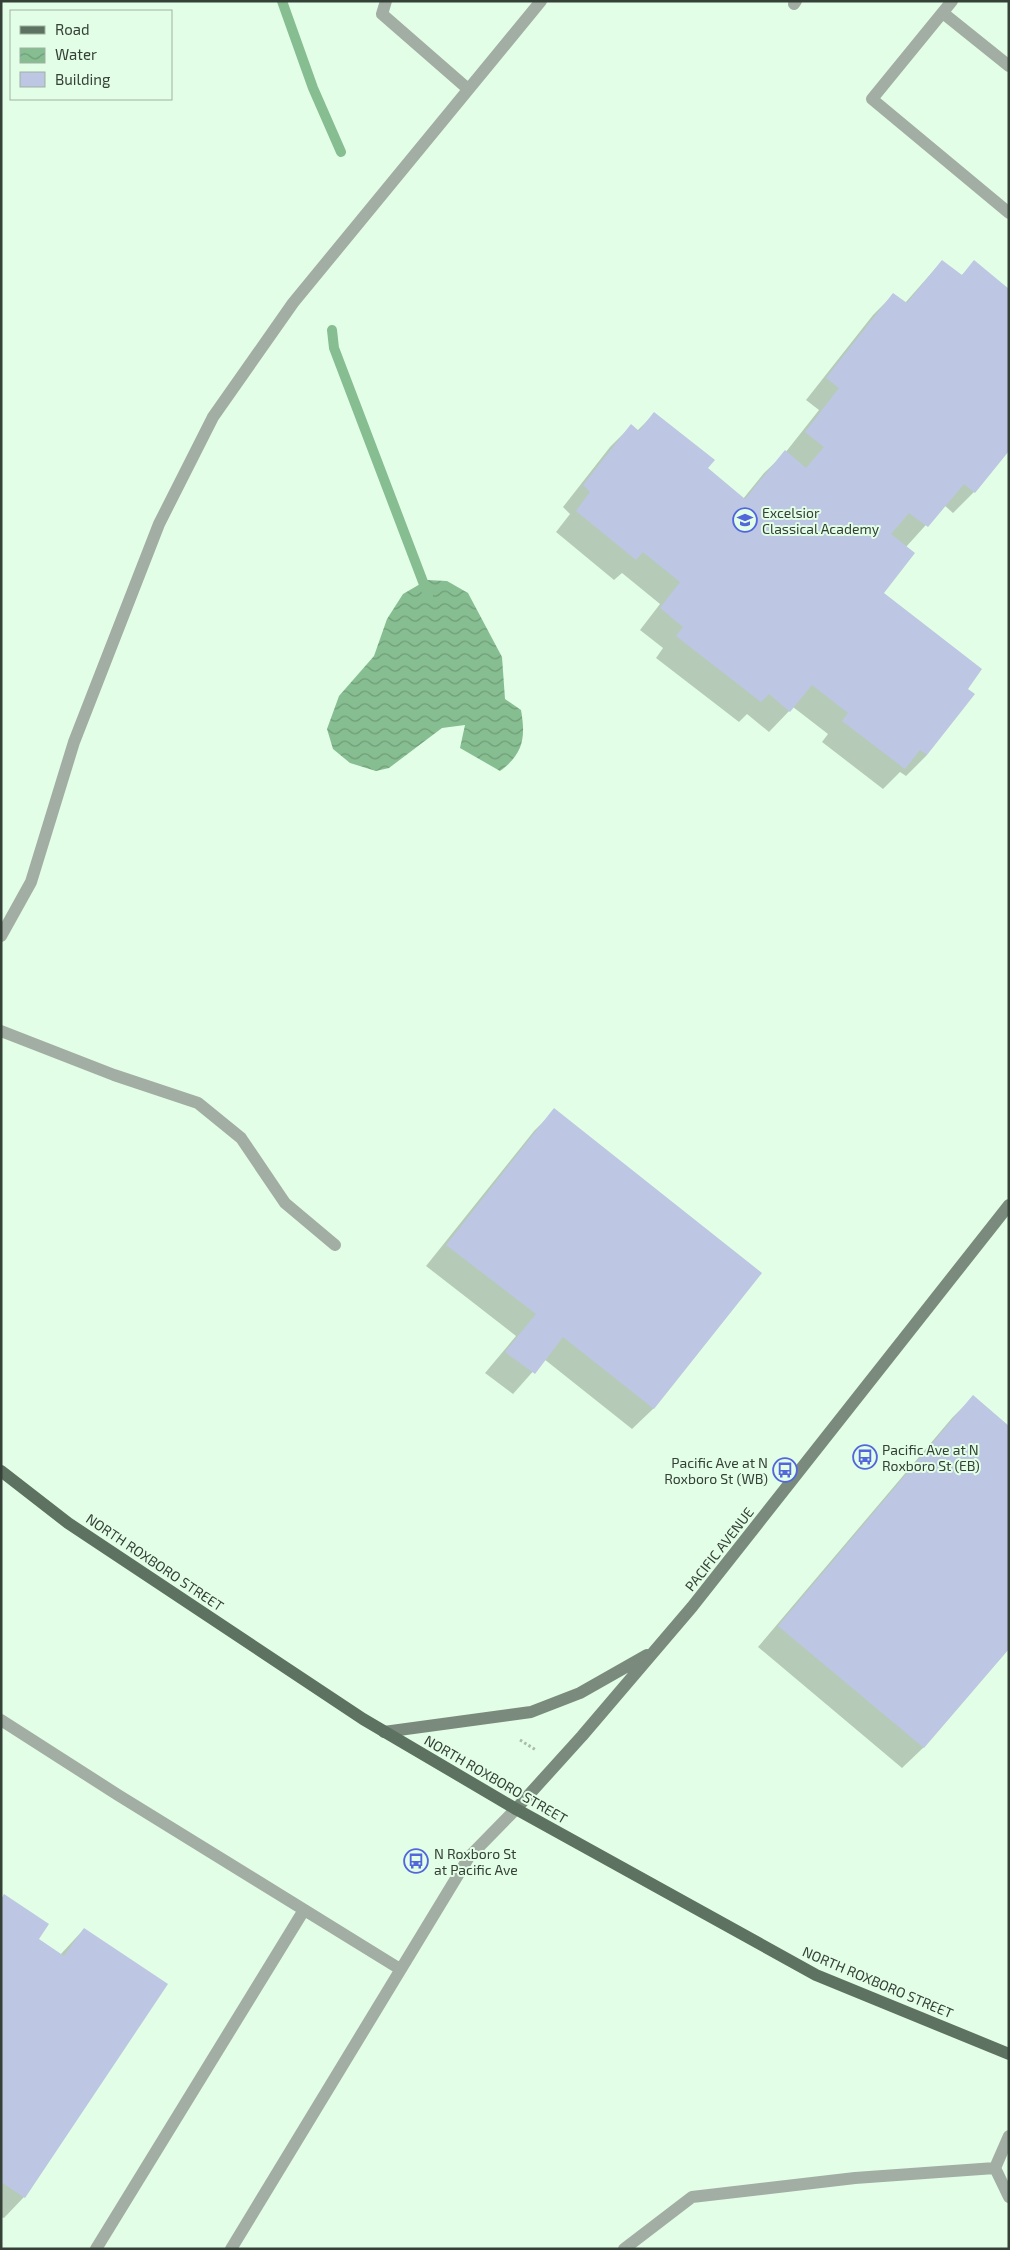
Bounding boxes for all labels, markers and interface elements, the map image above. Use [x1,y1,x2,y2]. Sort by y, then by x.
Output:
legend [10,10,172,100]
text: Road [55,20,90,38]
text: Water [55,45,97,63]
text: Building [55,70,111,88]
place label: Excelsior Classical Academy [762,504,880,537]
school or university icon: Excelsior Classical Academy [732,507,758,533]
place label: Pacific Ave at N Roxboro St (EB) [882,1441,980,1474]
bus stop icon: Pacific Ave at N Roxboro St (EB) [852,1444,878,1470]
place label: Pacific Ave at N Roxboro St (WB) [664,1454,768,1487]
bus stop icon: Pacific Ave at N Roxboro St (WB) [772,1457,798,1483]
street label: PACIFIC AVENUE [681,1504,757,1594]
street label: NORTH ROXBORO STREET [83,1510,227,1614]
street label: NORTH ROXBORO STREET [422,1731,570,1827]
place label: N Roxboro St at Pacific Ave [434,1845,518,1878]
bus stop icon: N Roxboro St at Pacific Ave [403,1848,429,1874]
street label: NORTH ROXBORO STREET [800,1942,956,2022]

